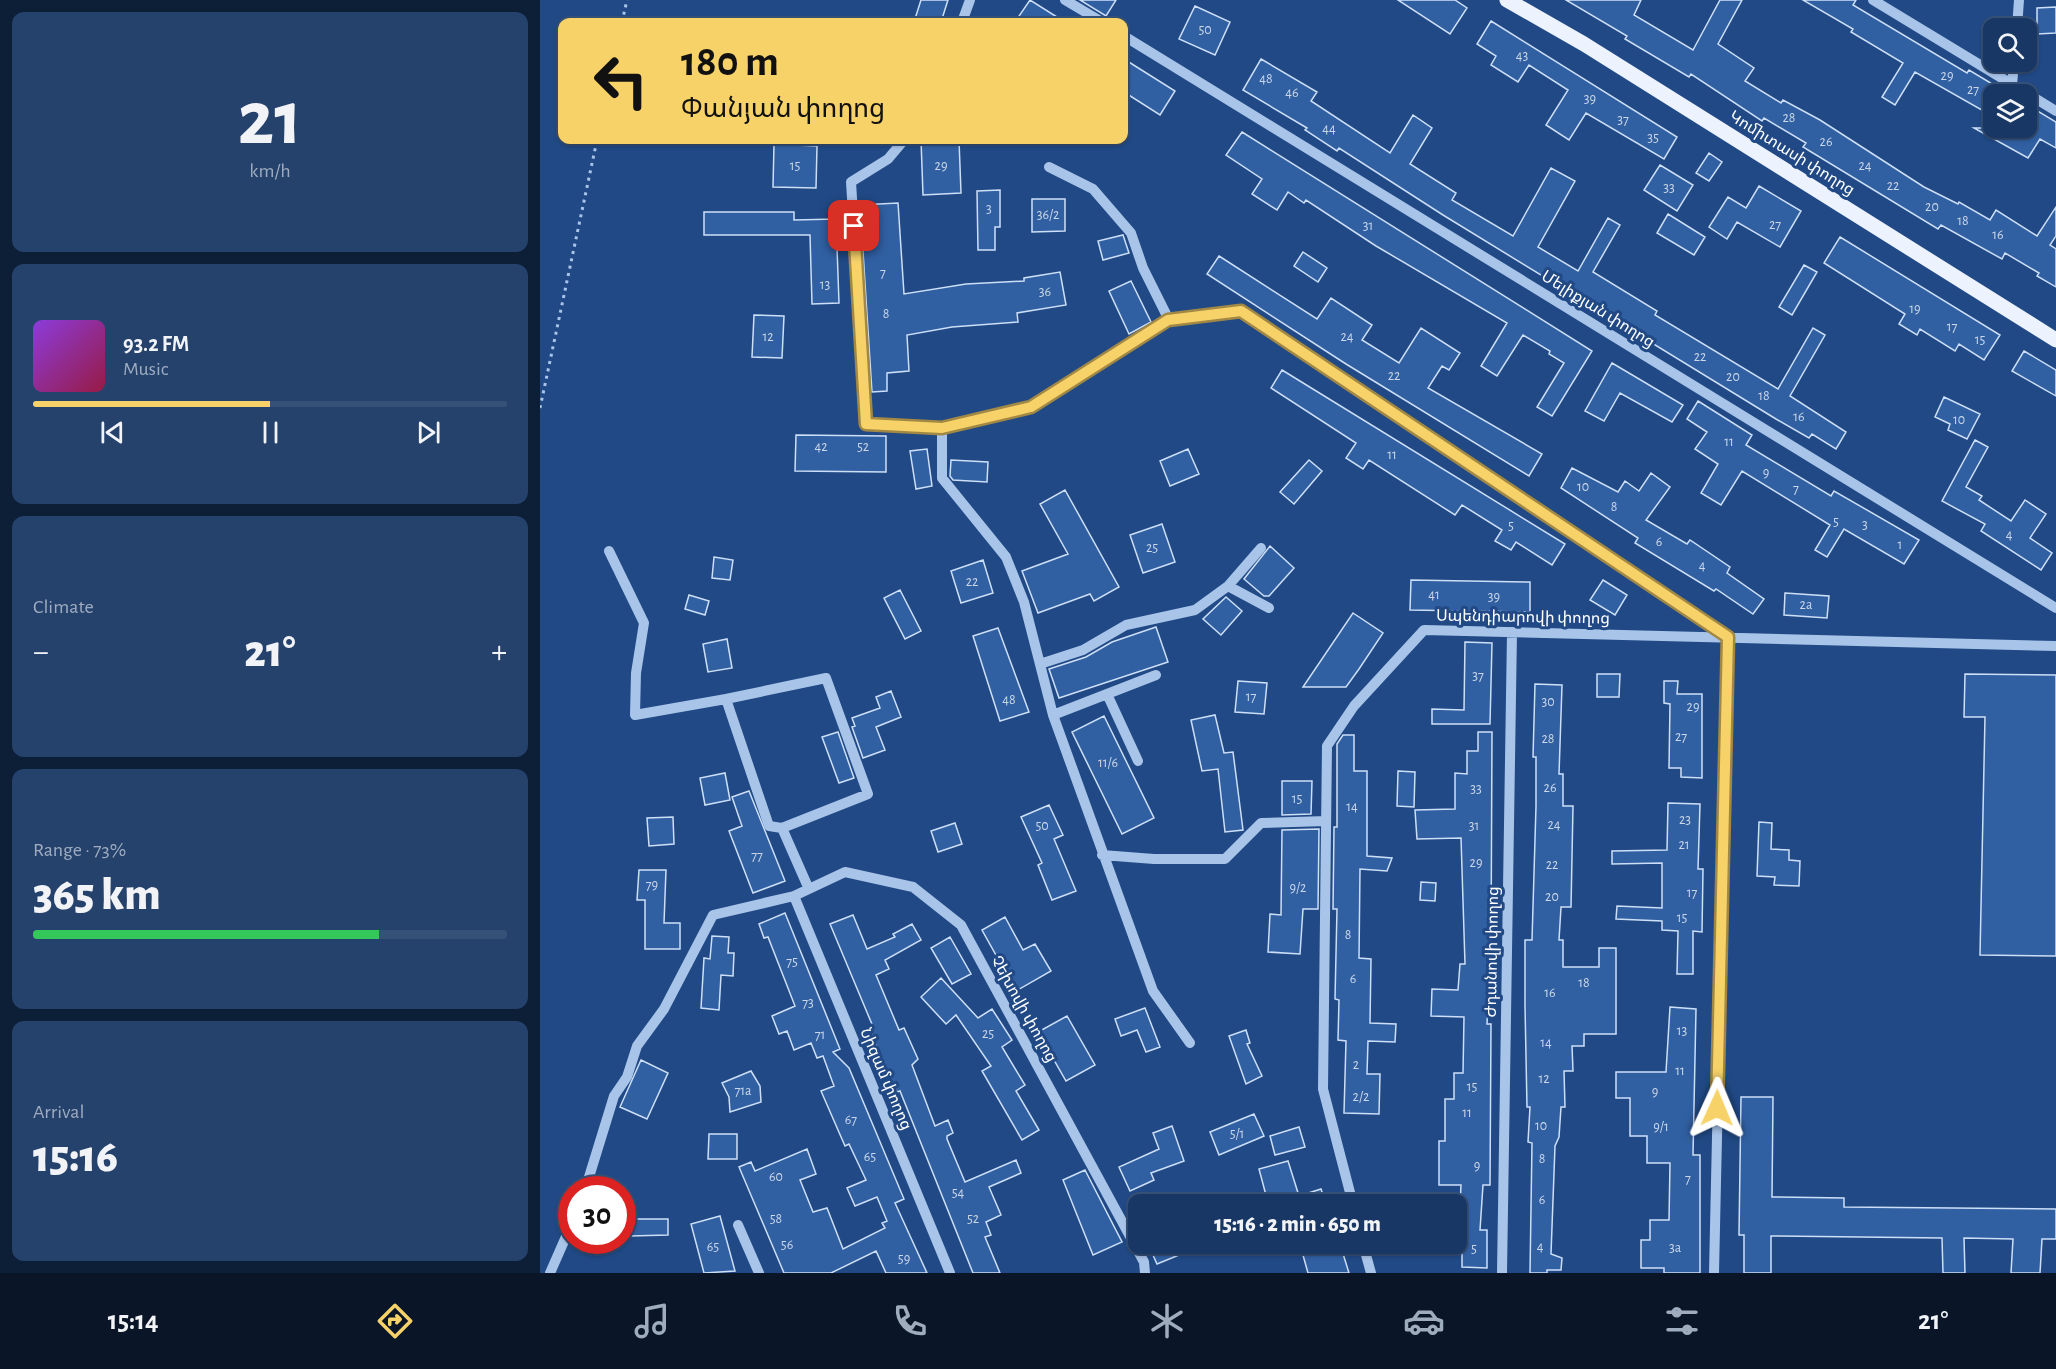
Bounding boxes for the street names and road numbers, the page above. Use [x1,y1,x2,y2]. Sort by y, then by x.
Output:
street label: Կոմիտասի փողոց [1726,108,1857,199]
street label: Մելիքյան փողոց [1538,268,1657,351]
street label: Սպենդիարովի փողոց [1436,607,1610,628]
street label: Ժդանովի փողոց [1483,886,1502,1018]
street label: Չեխովի փողոց [987,953,1060,1065]
street label: Նիզամ փողոց [856,1026,915,1133]

